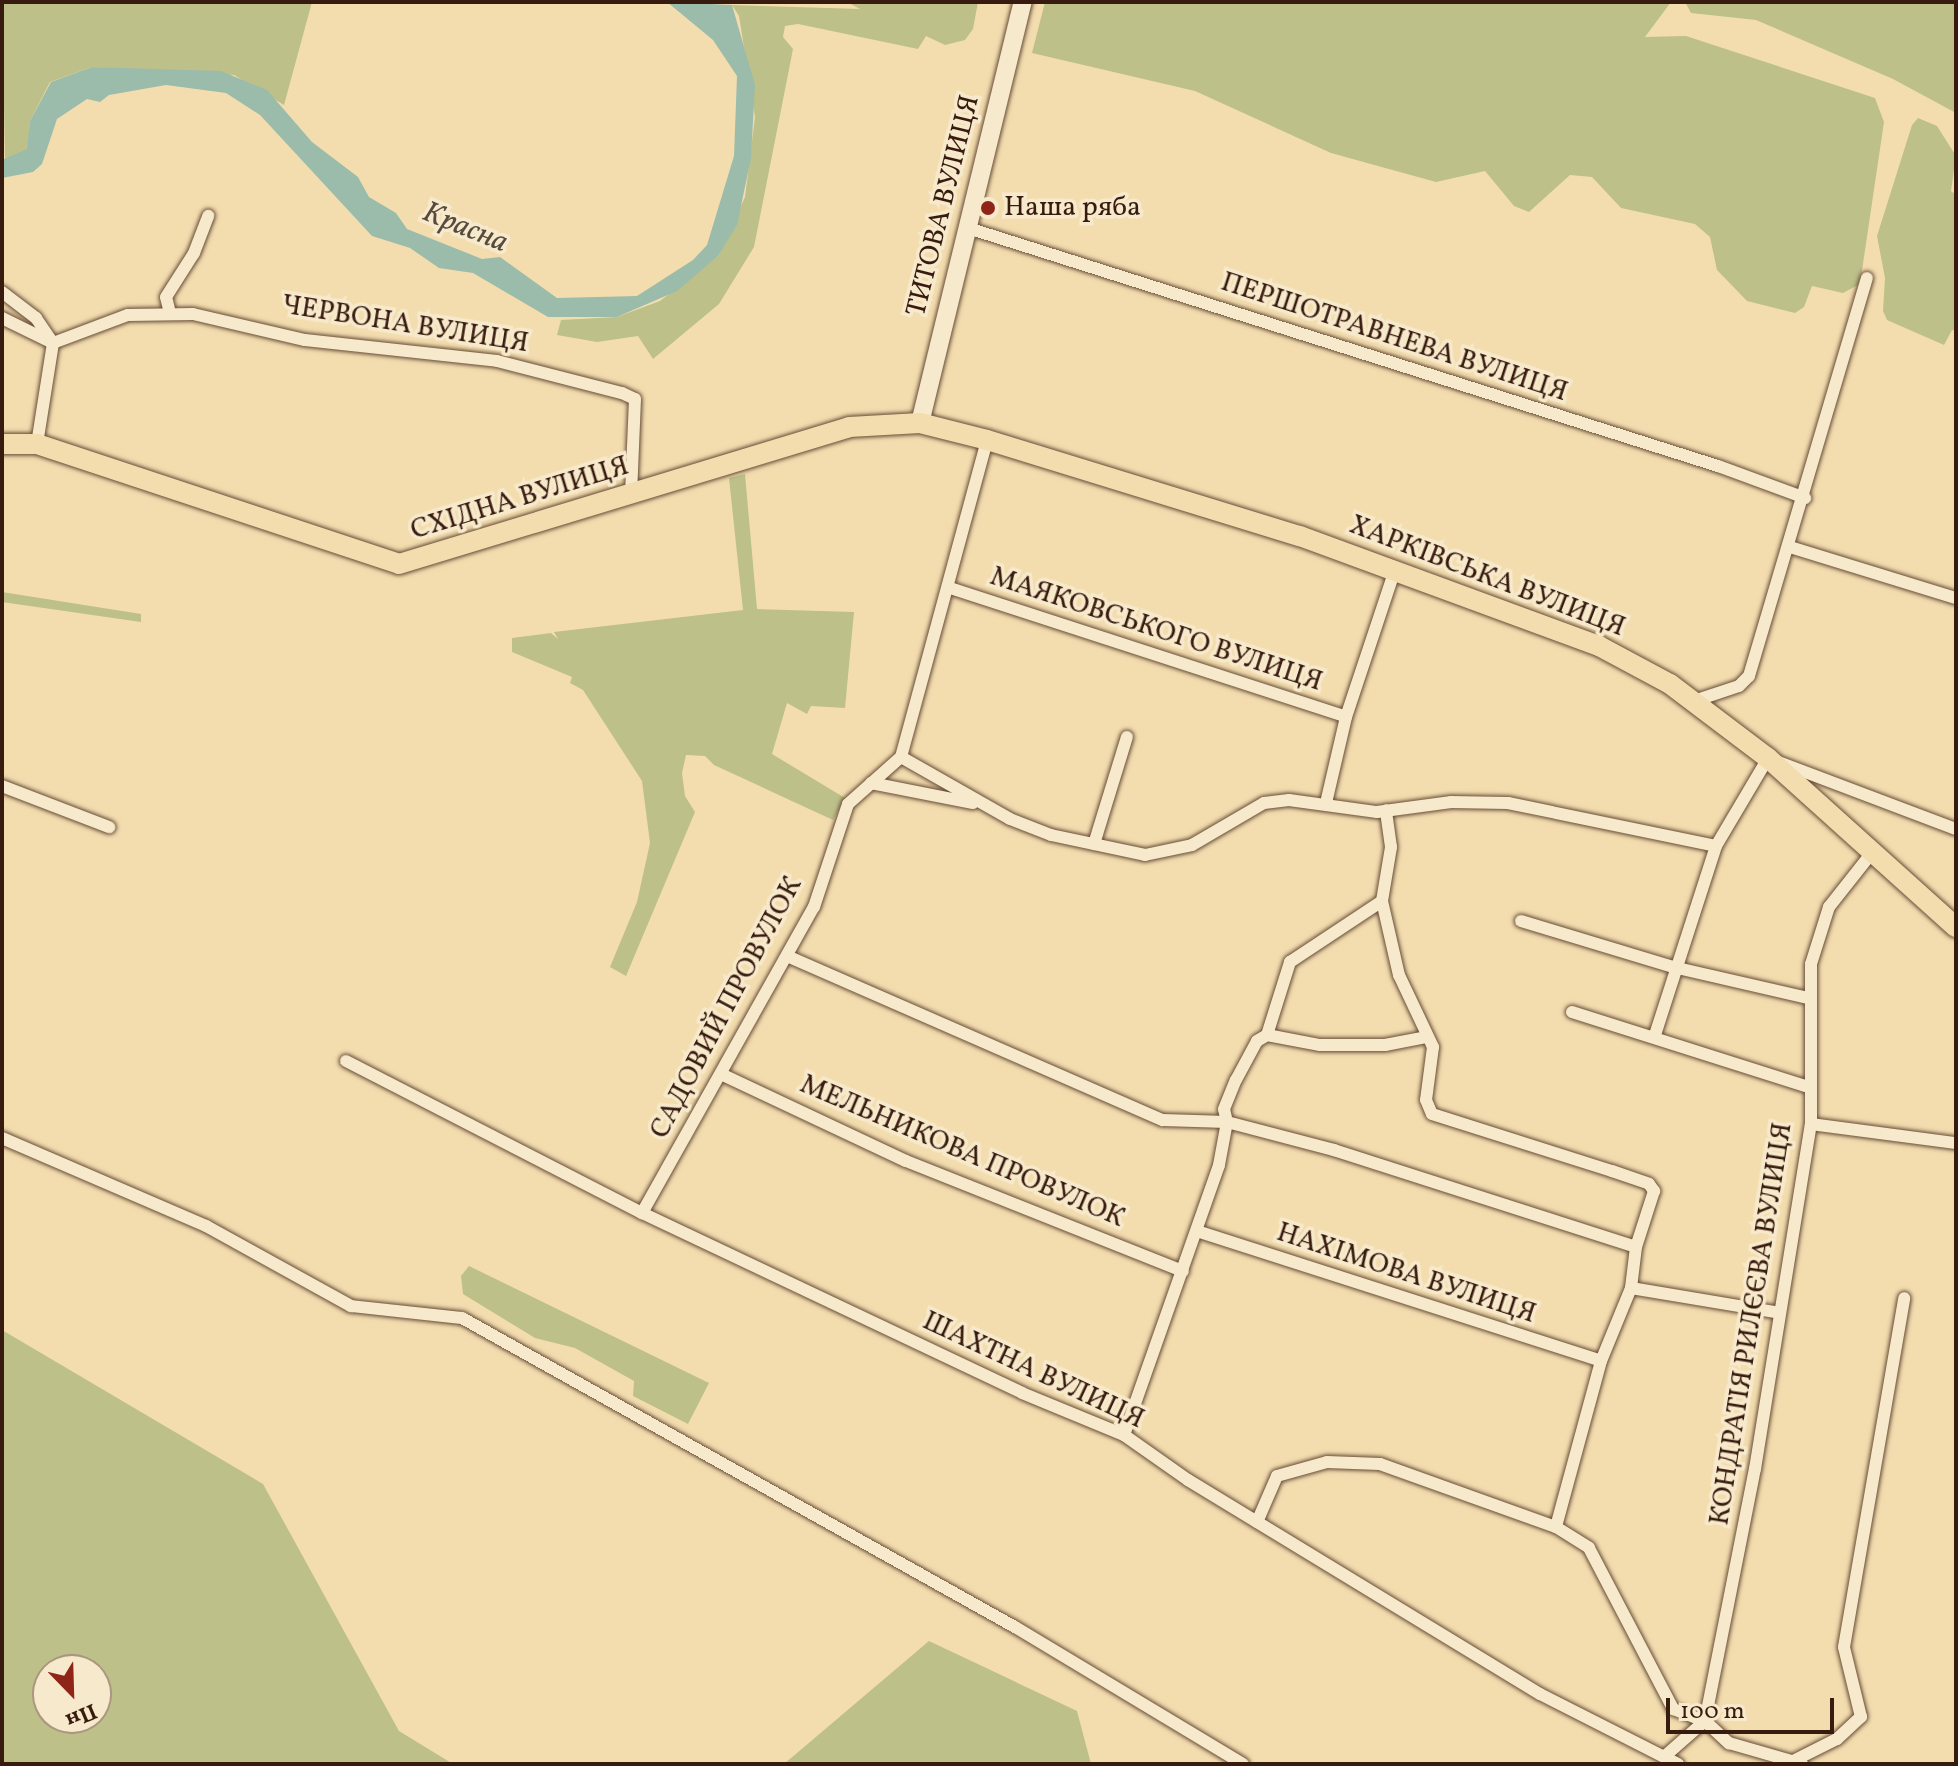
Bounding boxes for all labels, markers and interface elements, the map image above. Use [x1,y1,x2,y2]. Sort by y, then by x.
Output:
street label: ТИТОВА ВУЛИЦЯ [900,92,988,320]
place label: Наша ряба [1004,191,1141,225]
water label: Красна [417,195,513,261]
marker: Наша ряба [979,199,997,217]
street label: ПЕРШОТРАВНЕВА ВУЛИЦЯ [1216,266,1572,410]
street label: ЧЕРВОНА ВУЛИЦЯ [279,289,531,361]
street label: СХІДНА ВУЛИЦЯ [407,450,633,548]
street label: ХАРКІВСЬКА ВУЛИЦЯ [1344,509,1630,645]
street label: МАЯКОВСЬКОГО ВУЛИЦЯ [986,560,1326,700]
street label: САДОВИЙ ПРОВУЛОК [644,871,810,1145]
street label: МЕЛЬНИКОВА ПРОВУЛОК [795,1068,1129,1236]
street label: КОНДРАТІЯ РИЛЄЄВА ВУЛИЦЯ [1704,1120,1800,1528]
street label: НАХІМОВА ВУЛИЦЯ [1272,1216,1540,1332]
street label: ШАХТНА ВУЛИЦЯ [917,1305,1149,1437]
north arrow [32,1654,112,1734]
scale bar [1670,1682,1838,1732]
text: Пн [60,1694,101,1735]
text: 100 m [1680,1695,1745,1729]

